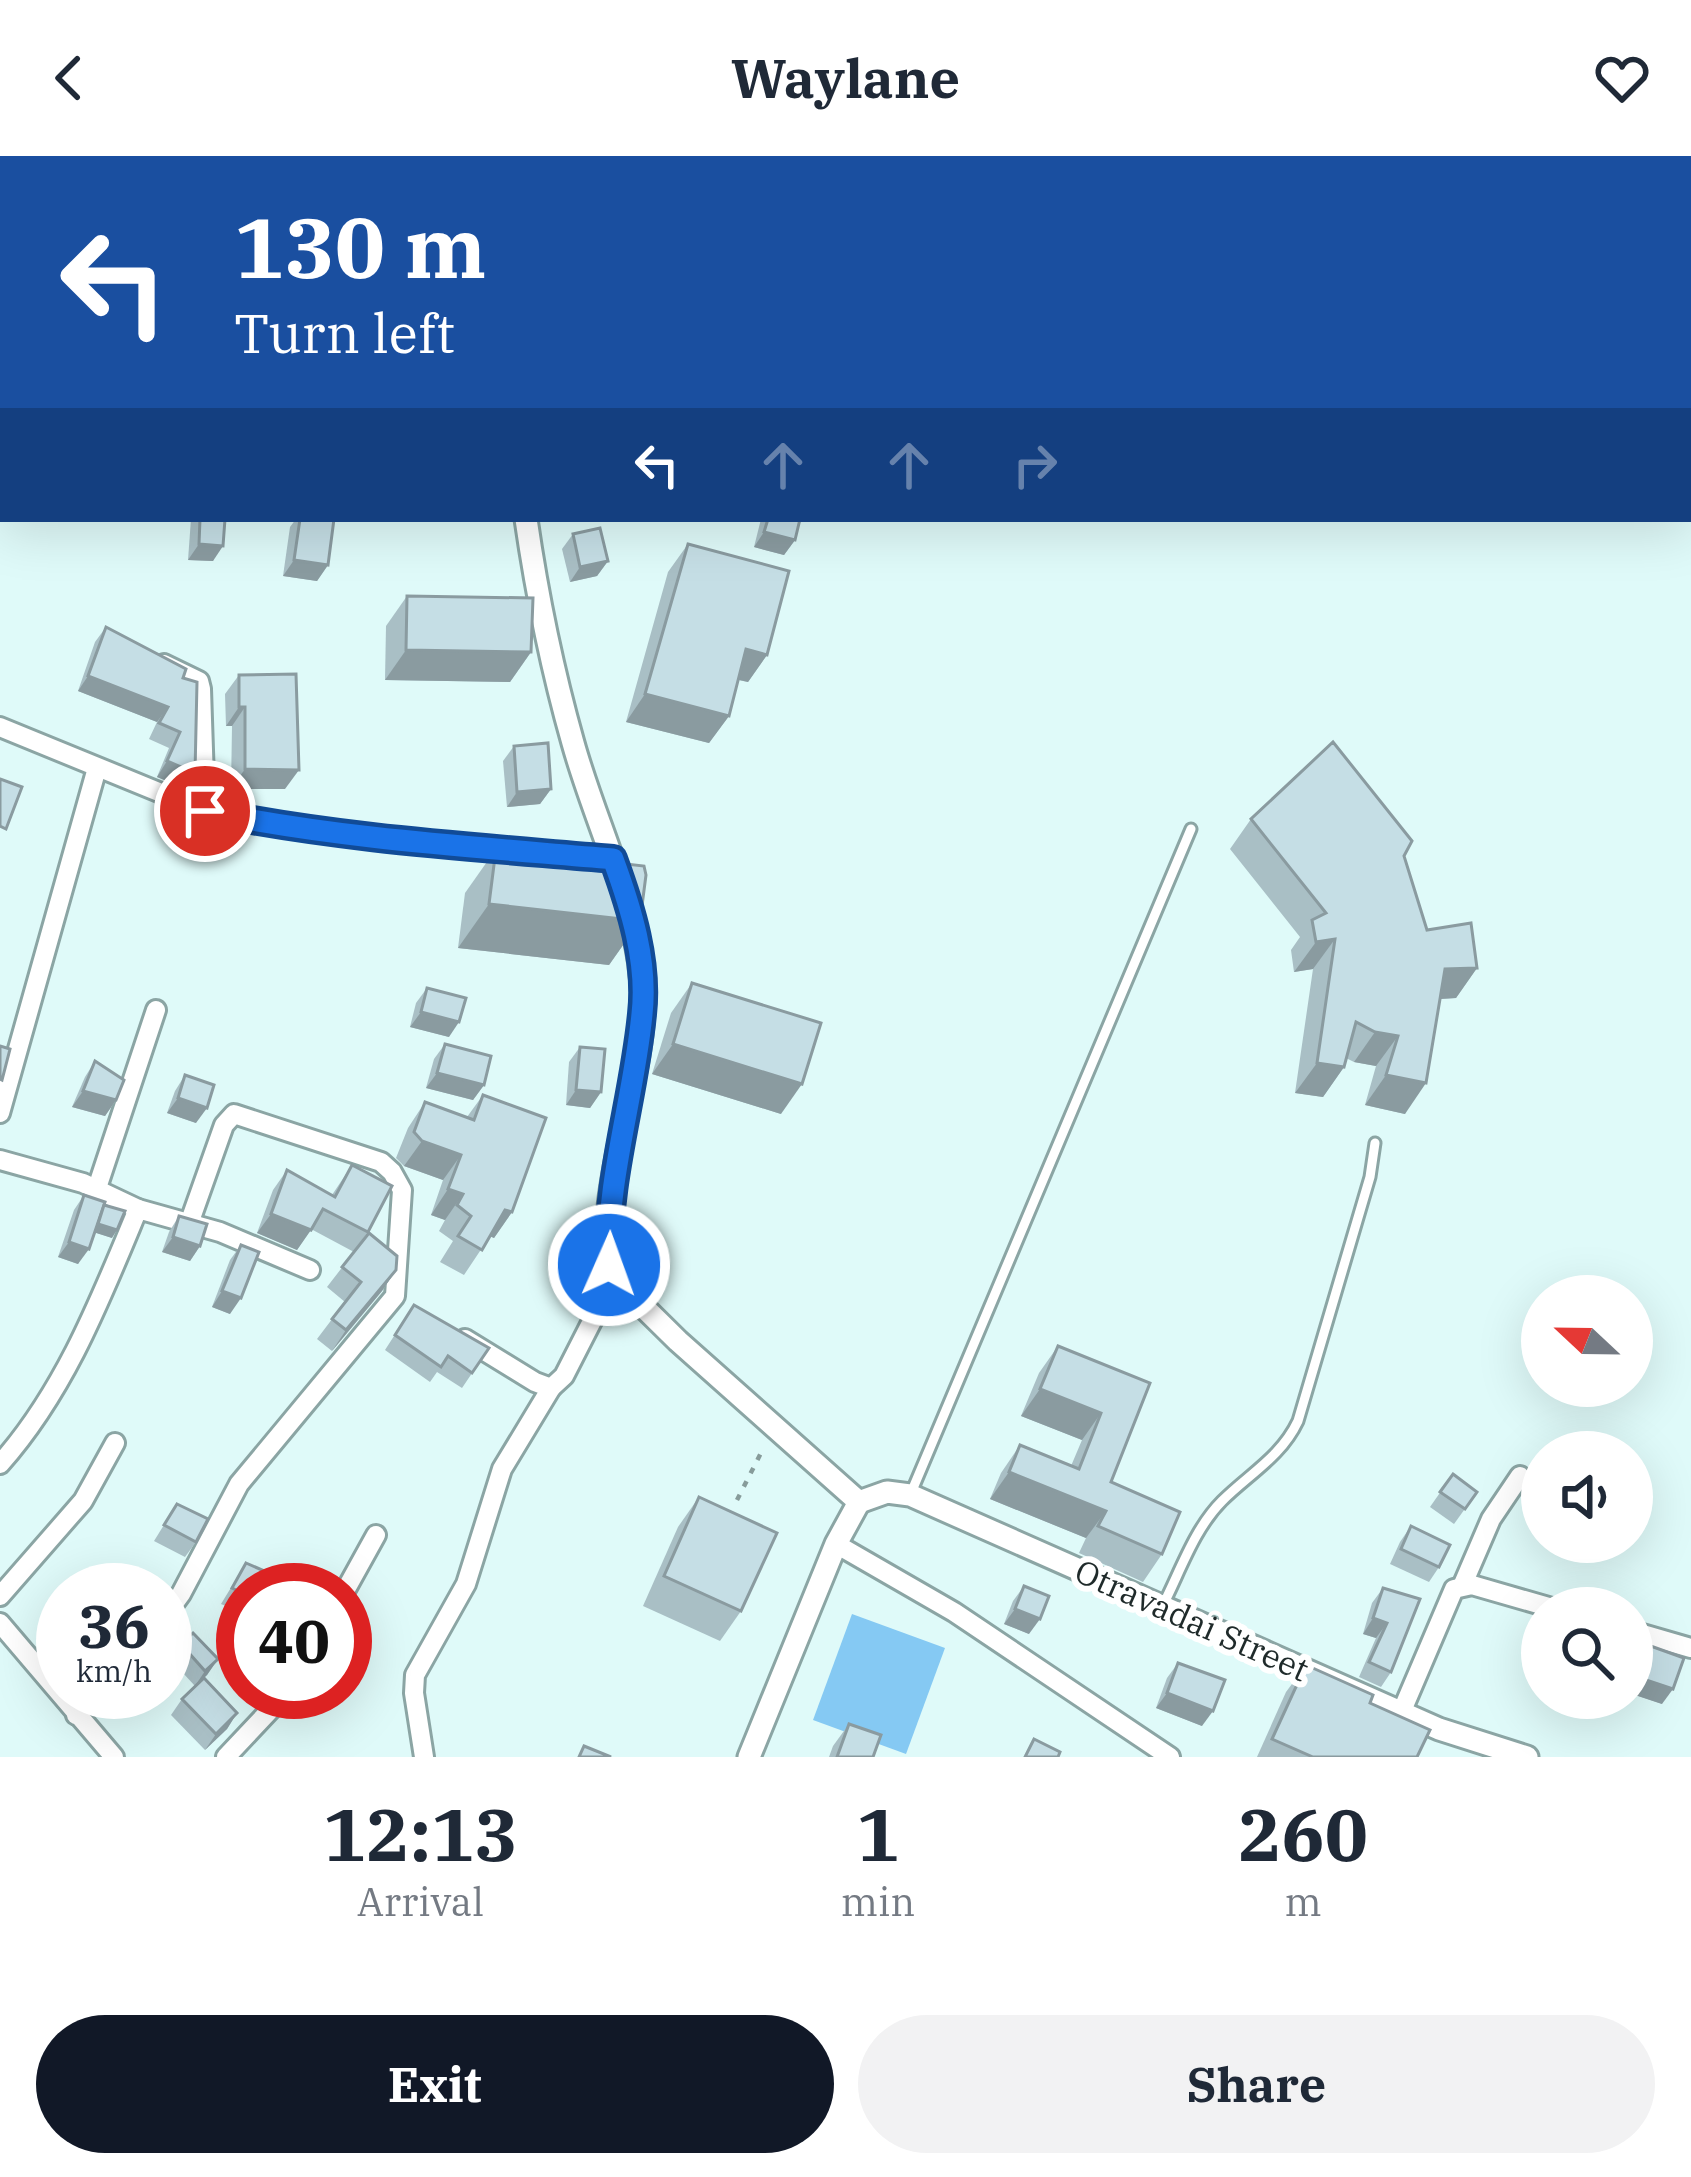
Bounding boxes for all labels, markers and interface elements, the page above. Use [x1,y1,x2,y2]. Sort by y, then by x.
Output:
text: Waylane [731,43,960,113]
icon: back [36,45,102,111]
icon: heart [1589,45,1655,111]
text: 130 m [234,192,486,301]
icon: left [36,204,192,360]
text: Turn left [234,298,455,368]
icon: left [624,432,690,498]
icon: ahead [750,432,816,498]
icon: ahead [876,432,942,498]
icon: right [1002,432,1068,498]
pin [154,760,256,862]
icon: arrive [172,778,238,844]
position arrow [546,1202,672,1328]
north arrow [1521,1275,1653,1407]
map controls [1521,1275,1653,1719]
button: sound [1521,1431,1653,1563]
street label: Otravadai Street [1069,1549,1316,1690]
speed limit sign: 40 [216,1563,372,1719]
text: 36 [78,1586,150,1665]
button: search [1521,1587,1653,1719]
text: km/h [76,1651,152,1690]
text: 12:13 [323,1787,518,1881]
text: 1 [856,1787,900,1881]
text: 260 [1238,1787,1368,1881]
text: Arrival [357,1876,484,1927]
text: min [841,1876,915,1927]
text: m [1285,1876,1322,1927]
button: Exit [36,2015,834,2153]
button: Share [858,2015,1655,2153]

